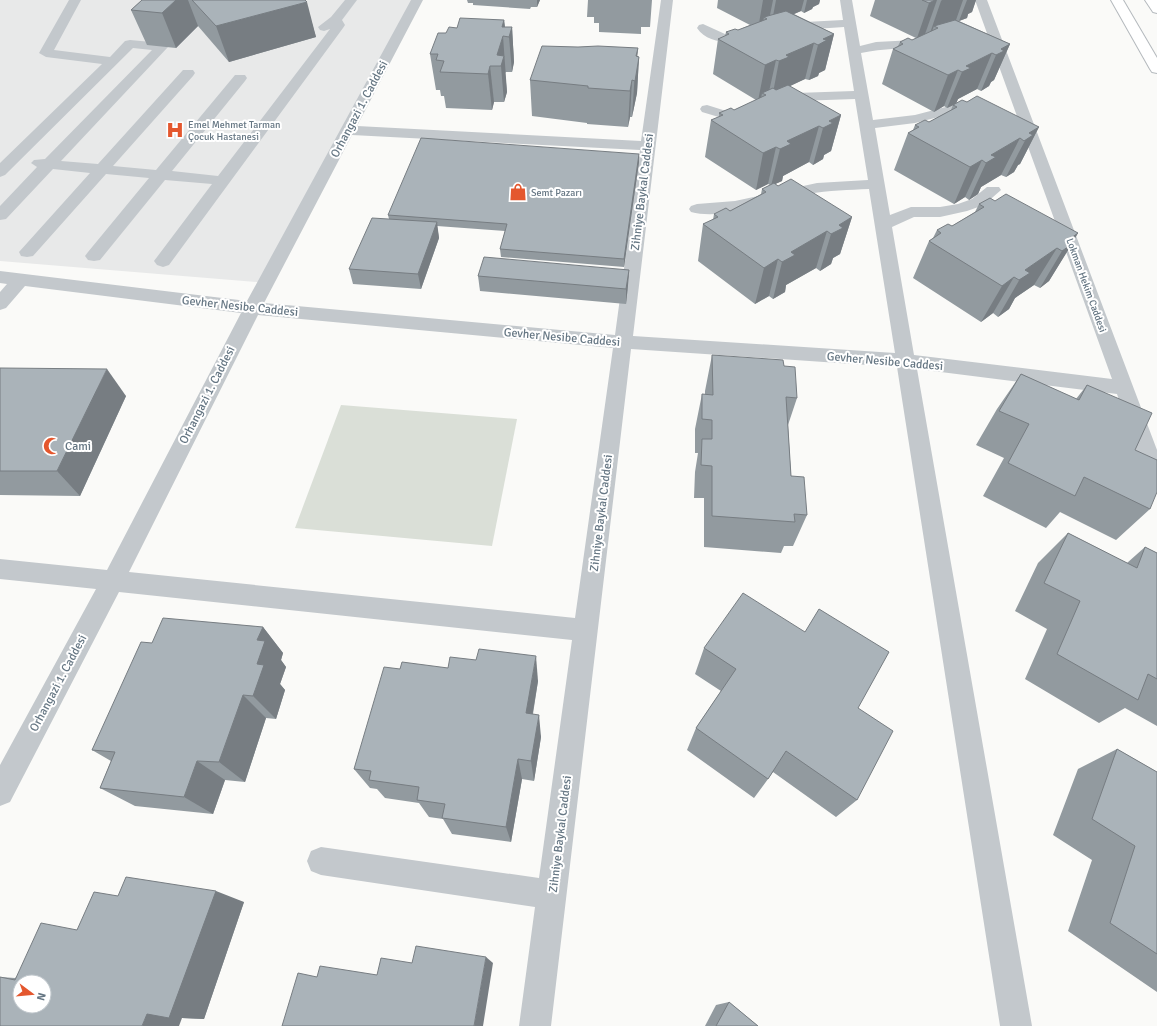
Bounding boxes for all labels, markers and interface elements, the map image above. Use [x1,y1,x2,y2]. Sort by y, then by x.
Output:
street label: Orhangazi 1. Caddesi [327,58,391,160]
place label: Emel Mehmet Tarman Çocuk Hastanesi [188,119,280,143]
hospital icon: Emel Mehmet Tarman Çocuk Hastanesi [165,120,185,140]
street label: Zihniye Baykal Caddesi [628,133,657,251]
shop icon: Semt Pazarı [508,182,528,202]
place label: Semt Pazarı [531,187,582,199]
street label: Lokman Hekim Caddesi [1063,237,1109,334]
street label: Gevher Nesibe Caddesi [181,293,299,320]
street label: Gevher Nesibe Caddesi [503,325,621,350]
street label: Orhangazi 1. Caddesi [176,344,239,447]
street label: Gevher Nesibe Caddesi [826,349,944,374]
mosque icon: Cami [42,436,62,456]
place label: Cami [65,439,91,454]
street label: Zihniye Baykal Caddesi [587,454,616,572]
street label: Orhangazi 1. Caddesi [26,632,90,734]
street label: Zihniye Baykal Caddesi [546,775,575,893]
north arrow [12,974,52,1014]
text: N [34,991,48,1002]

